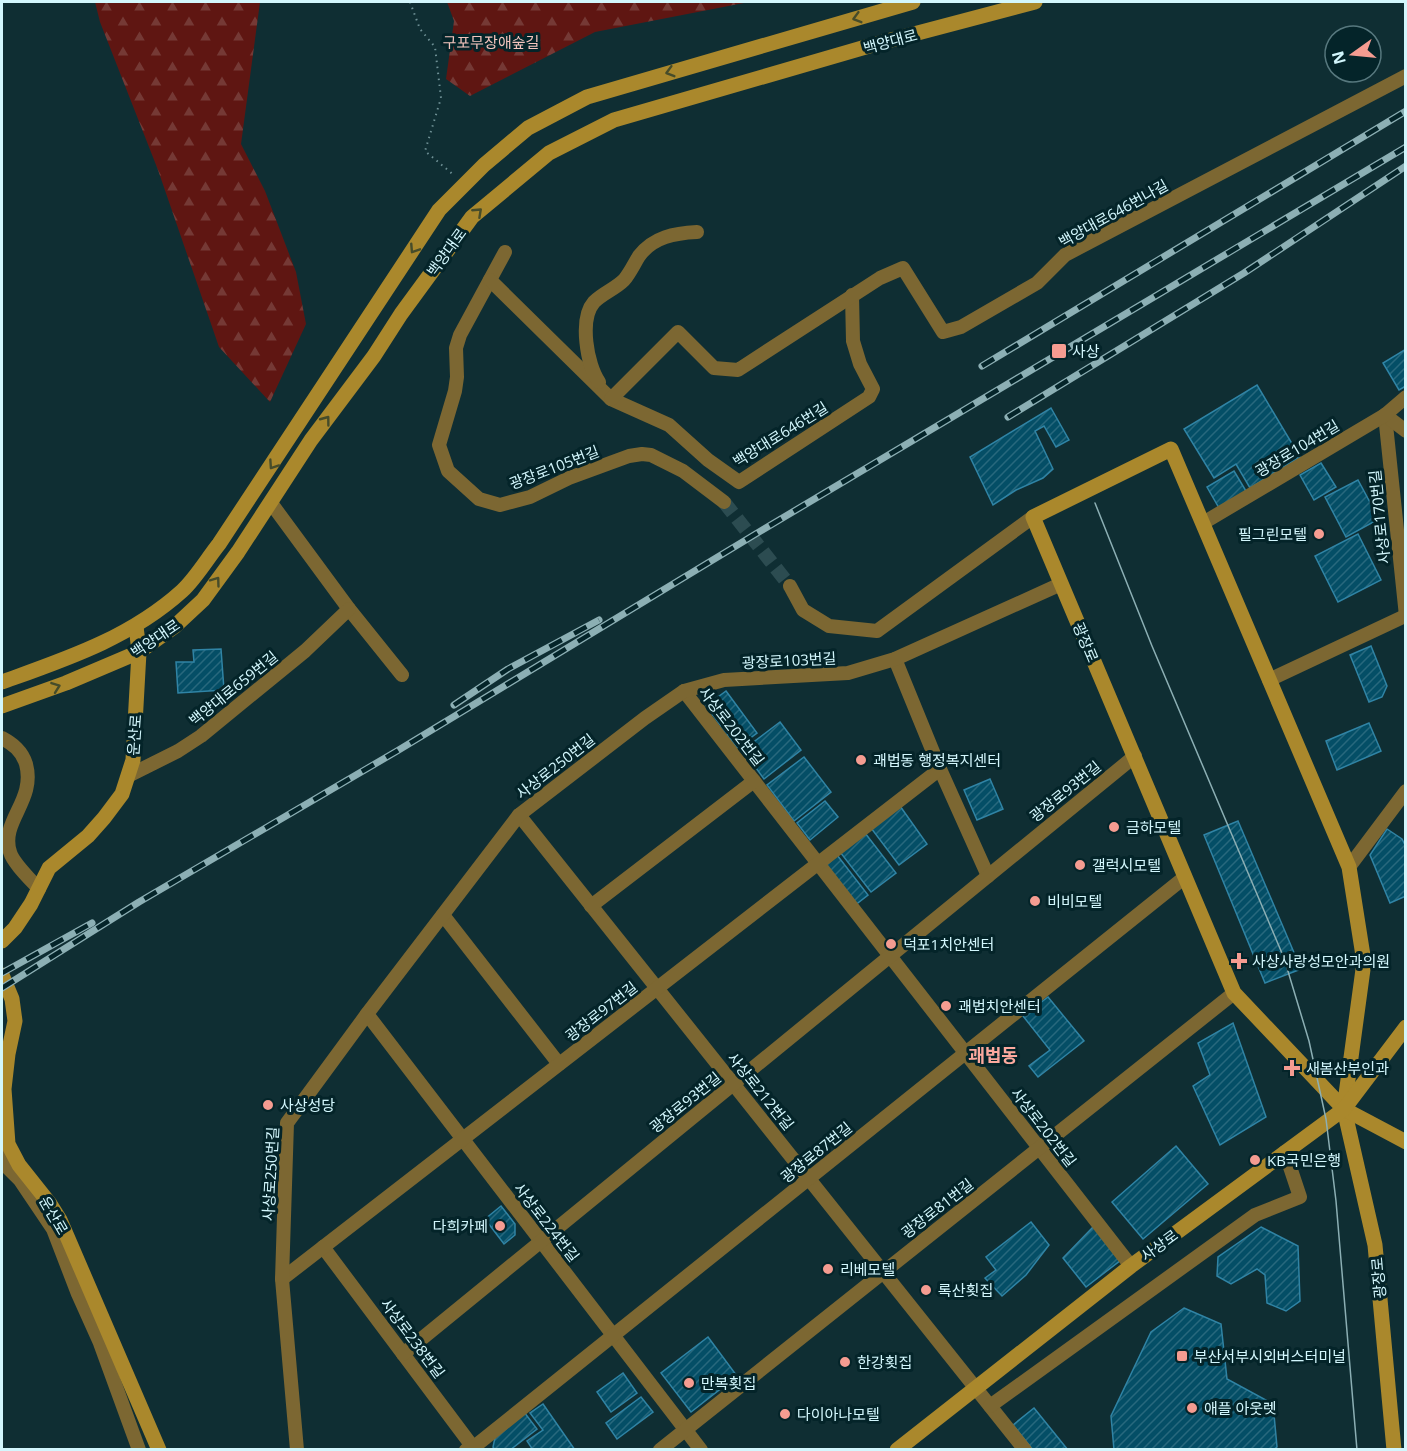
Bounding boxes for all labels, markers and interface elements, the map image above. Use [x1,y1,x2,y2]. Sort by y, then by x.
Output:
one-way arrow [852,11,863,23]
street label: 백양대로 [861,24,919,58]
north arrow [1323,24,1383,84]
park label: 구포무장애숲길 [443,32,539,52]
text: N [1326,49,1351,67]
one-way arrow [665,65,676,77]
street label: 백양대로646번나길 [1055,175,1171,251]
one-way arrow [471,208,481,219]
street label: 백양대로 [422,224,470,280]
one-way arrow [409,243,421,253]
place label: 사상 [1072,341,1100,361]
marker: 사상 [1050,342,1068,360]
street label: 백양대로646번길 [729,397,831,471]
street label: 광장로104번길 [1251,415,1343,481]
one-way arrow [319,416,330,427]
street label: 광장로105번길 [506,441,602,493]
one-way arrow [269,458,280,469]
street label: 사상로170번길 [1364,469,1394,565]
place label: 필그린모텔 [1238,524,1307,544]
marker: 필그린모텔 [1312,527,1326,541]
one-way arrow [209,577,220,588]
street label: 백양대로 [127,614,183,662]
street label: 광장로 [1069,619,1103,665]
street label: 백양대로659번길 [185,646,281,730]
street label: 광장로103번길 [741,648,837,672]
one-way arrow [51,681,61,694]
street label: 사상로202번길 [695,683,769,769]
street label: 운산로 [123,714,145,756]
street label: 사상로250번길 [512,729,598,803]
place label: 괘법동 행정복지센터 [873,750,1001,770]
marker: 괘법동 행정복지센터 [854,753,868,767]
street label: 광장로93번길 [1025,756,1105,826]
place label: 금하모텔 [1126,817,1181,837]
marker: 금하모텔 [1107,820,1121,834]
place label: 갤럭시모텔 [1092,855,1161,875]
marker: 갤럭시모텔 [1073,858,1087,872]
place label: 비비모텔 [1047,891,1102,911]
marker: 비비모텔 [1028,894,1042,908]
place label: 덕포1치안센터 [903,934,994,954]
marker: 덕포1치안센터 [884,937,898,951]
place label: 사상사랑성모안과의원 [1252,951,1390,971]
marker: 사상사랑성모안과의원 [1230,952,1248,970]
street label: 광장로97번길 [561,977,641,1045]
place label: 괘법치안센터 [958,996,1041,1016]
marker: 괘법치안센터 [939,999,953,1013]
district label: 괘법동 [968,1043,1018,1067]
street label: 사상로212번길 [723,1048,799,1134]
place label: 새봄산부인과 [1306,1058,1389,1078]
marker: 새봄산부인과 [1283,1059,1301,1077]
street label: 광장로93번길 [645,1067,725,1137]
street label: 사상로202번길 [1007,1084,1081,1170]
place label: 사상성당 [280,1095,335,1115]
marker: 사상성당 [261,1098,275,1112]
street label: 광장로87번길 [776,1117,856,1187]
street label: 사상로250번길 [258,1126,282,1222]
place label: KB국민은행 [1267,1150,1341,1170]
marker: KB국민은행 [1248,1153,1262,1167]
street label: 광장로81번길 [897,1174,977,1242]
street label: 사상로224번길 [510,1179,584,1265]
street label: 운산로 [35,1192,73,1238]
place label: 다희카페 [433,1216,488,1236]
marker: 다희카페 [493,1219,507,1233]
street label: 사상로 [1136,1225,1182,1265]
street label: 광장로 [1366,1257,1390,1299]
place label: 리베모텔 [840,1259,895,1279]
marker: 리베모텔 [821,1262,835,1276]
place label: 록산횟집 [938,1280,993,1300]
marker: 록산횟집 [919,1283,933,1297]
street label: 사상로238번길 [377,1294,449,1382]
place label: 부산서부시외버스터미널 [1194,1346,1346,1366]
marker: 부산서부시외버스터미널 [1175,1349,1189,1363]
place label: 한강횟집 [857,1352,912,1372]
marker: 한강횟집 [838,1355,852,1369]
place label: 만복횟집 [701,1373,756,1393]
marker: 만복횟집 [682,1376,696,1390]
place label: 애플 아웃렛 [1204,1398,1277,1418]
marker: 애플 아웃렛 [1185,1401,1199,1415]
place label: 다이아나모텔 [797,1404,880,1424]
marker: 다이아나모텔 [778,1407,792,1421]

